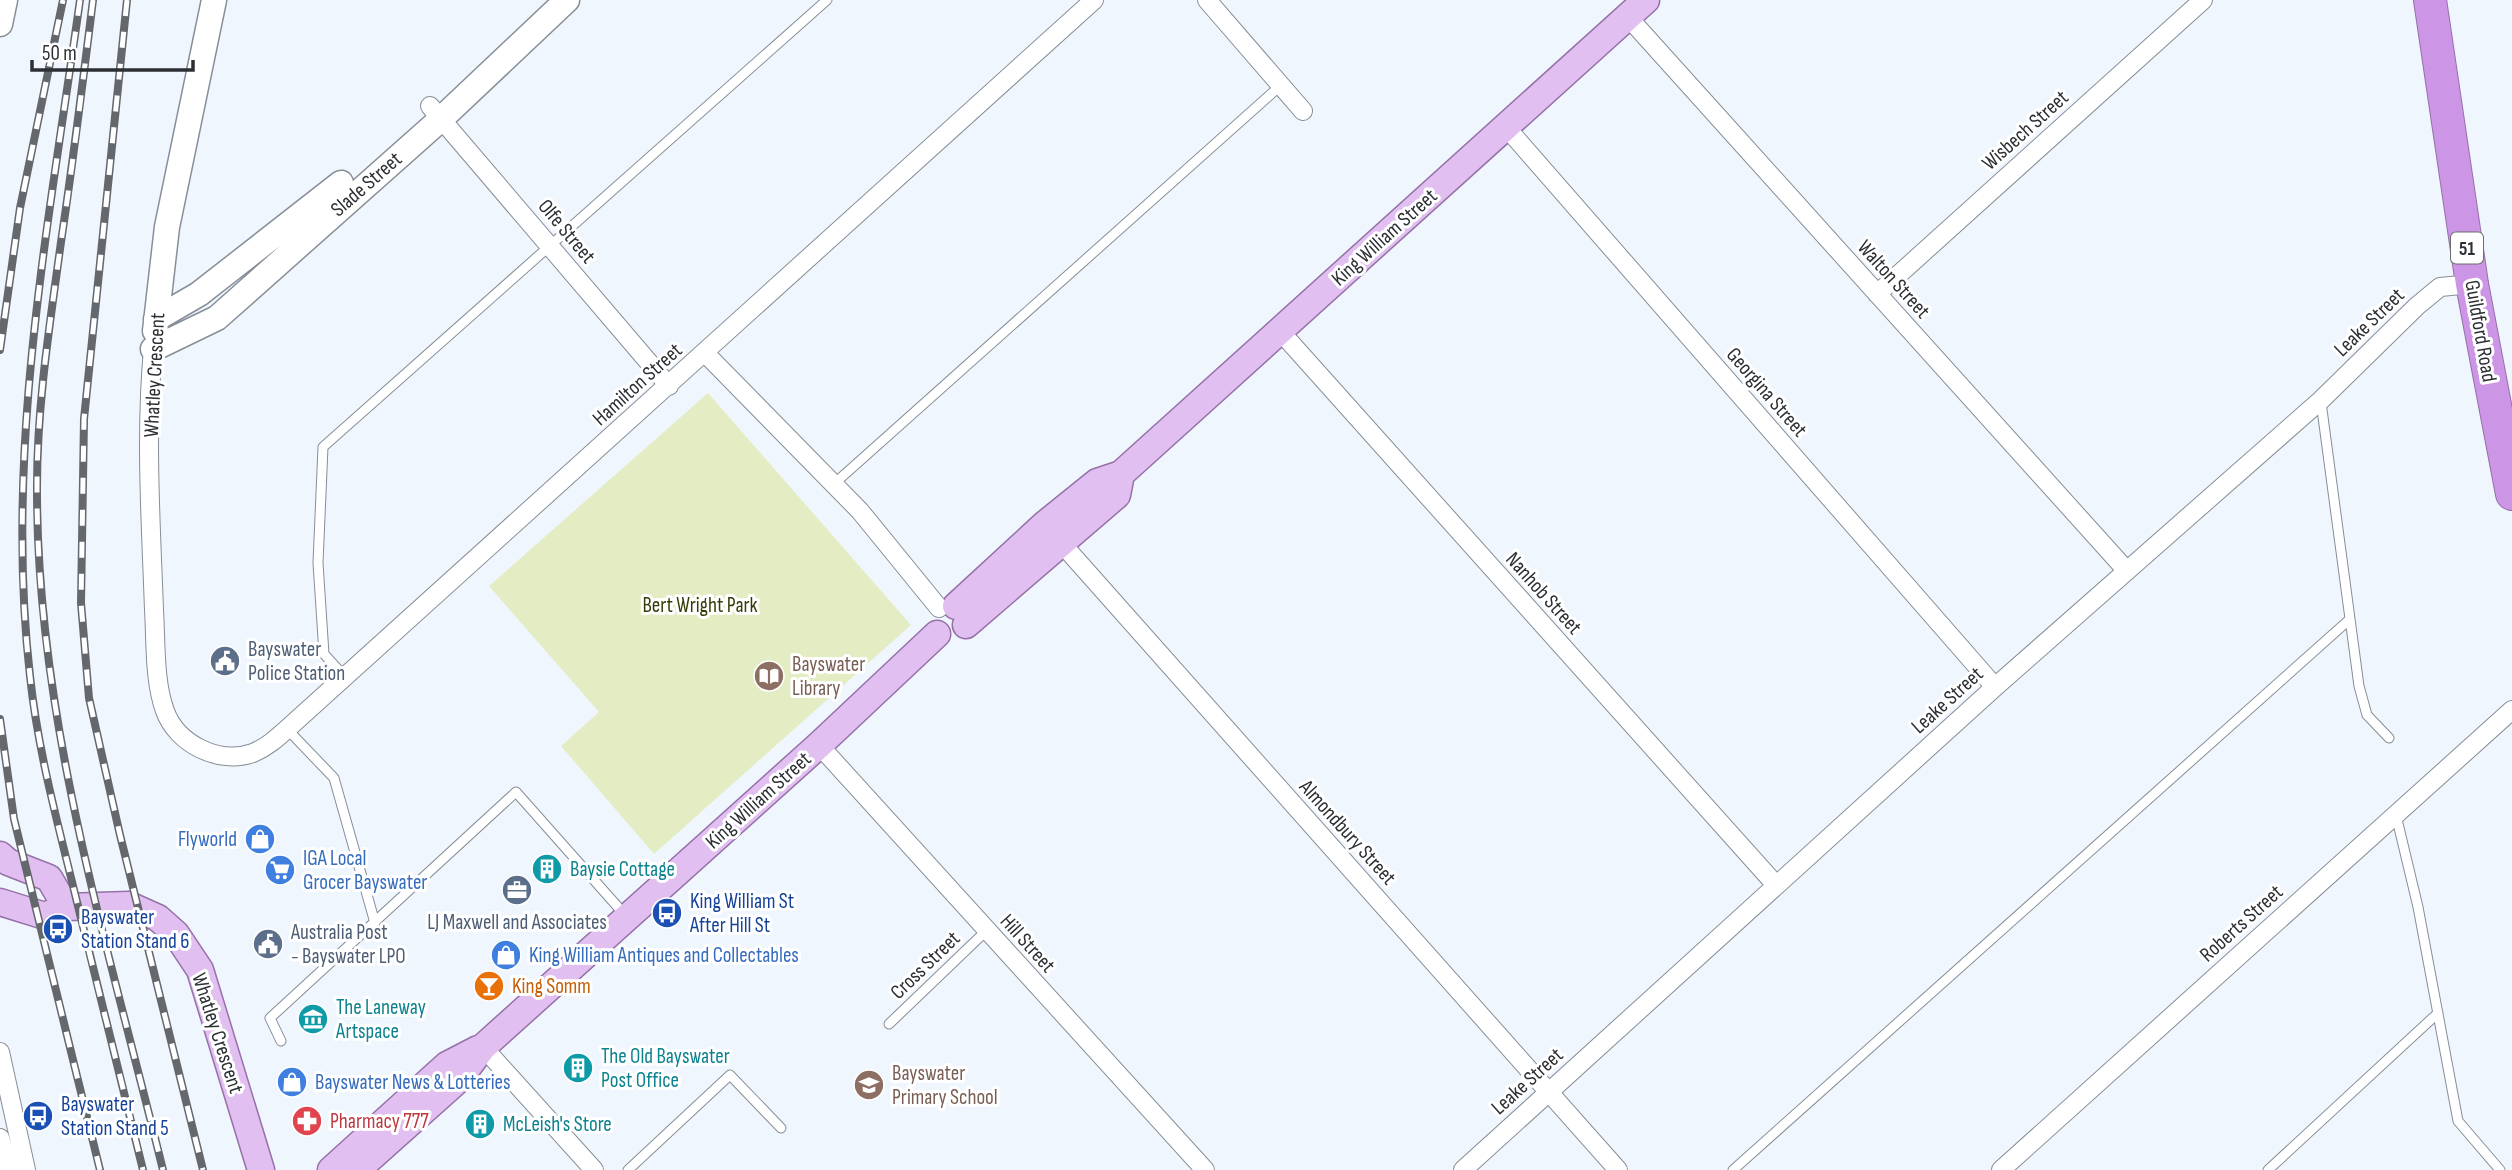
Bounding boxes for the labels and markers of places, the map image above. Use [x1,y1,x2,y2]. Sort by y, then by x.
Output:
place label: Bayswater Police Station [248,637,345,686]
public building icon: Bayswater Police Station [208,644,242,678]
place label: Bayswater Library [792,652,865,701]
library icon: Bayswater Library [752,659,786,693]
shop icon: Flyworld [243,822,277,856]
place label: Flyworld [178,827,237,852]
place label: IGA Local Grocer Bayswater [303,846,427,895]
building icon: Baysie Cottage [530,852,564,886]
supermarket icon: IGA Local Grocer Bayswater [263,853,297,887]
place label: Baysie Cottage [570,857,675,882]
office icon: LJ Maxwell and Associates [500,873,534,907]
place label: King William St After Hill St [689,889,794,938]
bus stop icon: King William St After Hill St [650,896,684,930]
place label: Bayswater Station Stand 6 [81,905,189,954]
place label: LJ Maxwell and Associates [427,910,607,935]
bus stop icon: Bayswater Station Stand 6 [41,912,75,946]
place label: Australia Post - Bayswater LPO [290,920,406,969]
public building icon: Australia Post - Bayswater LPO [251,927,285,961]
shop icon: King William Antiques and Collectables [489,938,523,972]
place label: King William Antiques and Collectables [529,943,799,968]
bar icon: King Somm [472,969,506,1003]
place label: King Somm [512,974,591,999]
place label: The Laneway Artspace [335,995,426,1044]
museum icon: The Laneway Artspace [296,1002,330,1036]
place label: The Old Bayswater Post Office [601,1044,730,1093]
building icon: The Old Bayswater Post Office [561,1051,595,1085]
place label: Bayswater Primary School [892,1061,998,1110]
shop icon: Bayswater News & Lotteries [275,1065,309,1099]
school or university icon: Bayswater Primary School [852,1068,886,1102]
place label: Bayswater News & Lotteries [315,1070,511,1095]
place label: Bayswater Station Stand 5 [61,1092,169,1141]
bus stop icon: Bayswater Station Stand 5 [21,1099,55,1133]
pharmacy icon: Pharmacy 777 [290,1104,324,1138]
building icon: McLeish's Store [463,1107,497,1141]
place label: Pharmacy 777 [330,1109,429,1134]
place label: McLeish's Store [503,1112,612,1137]

